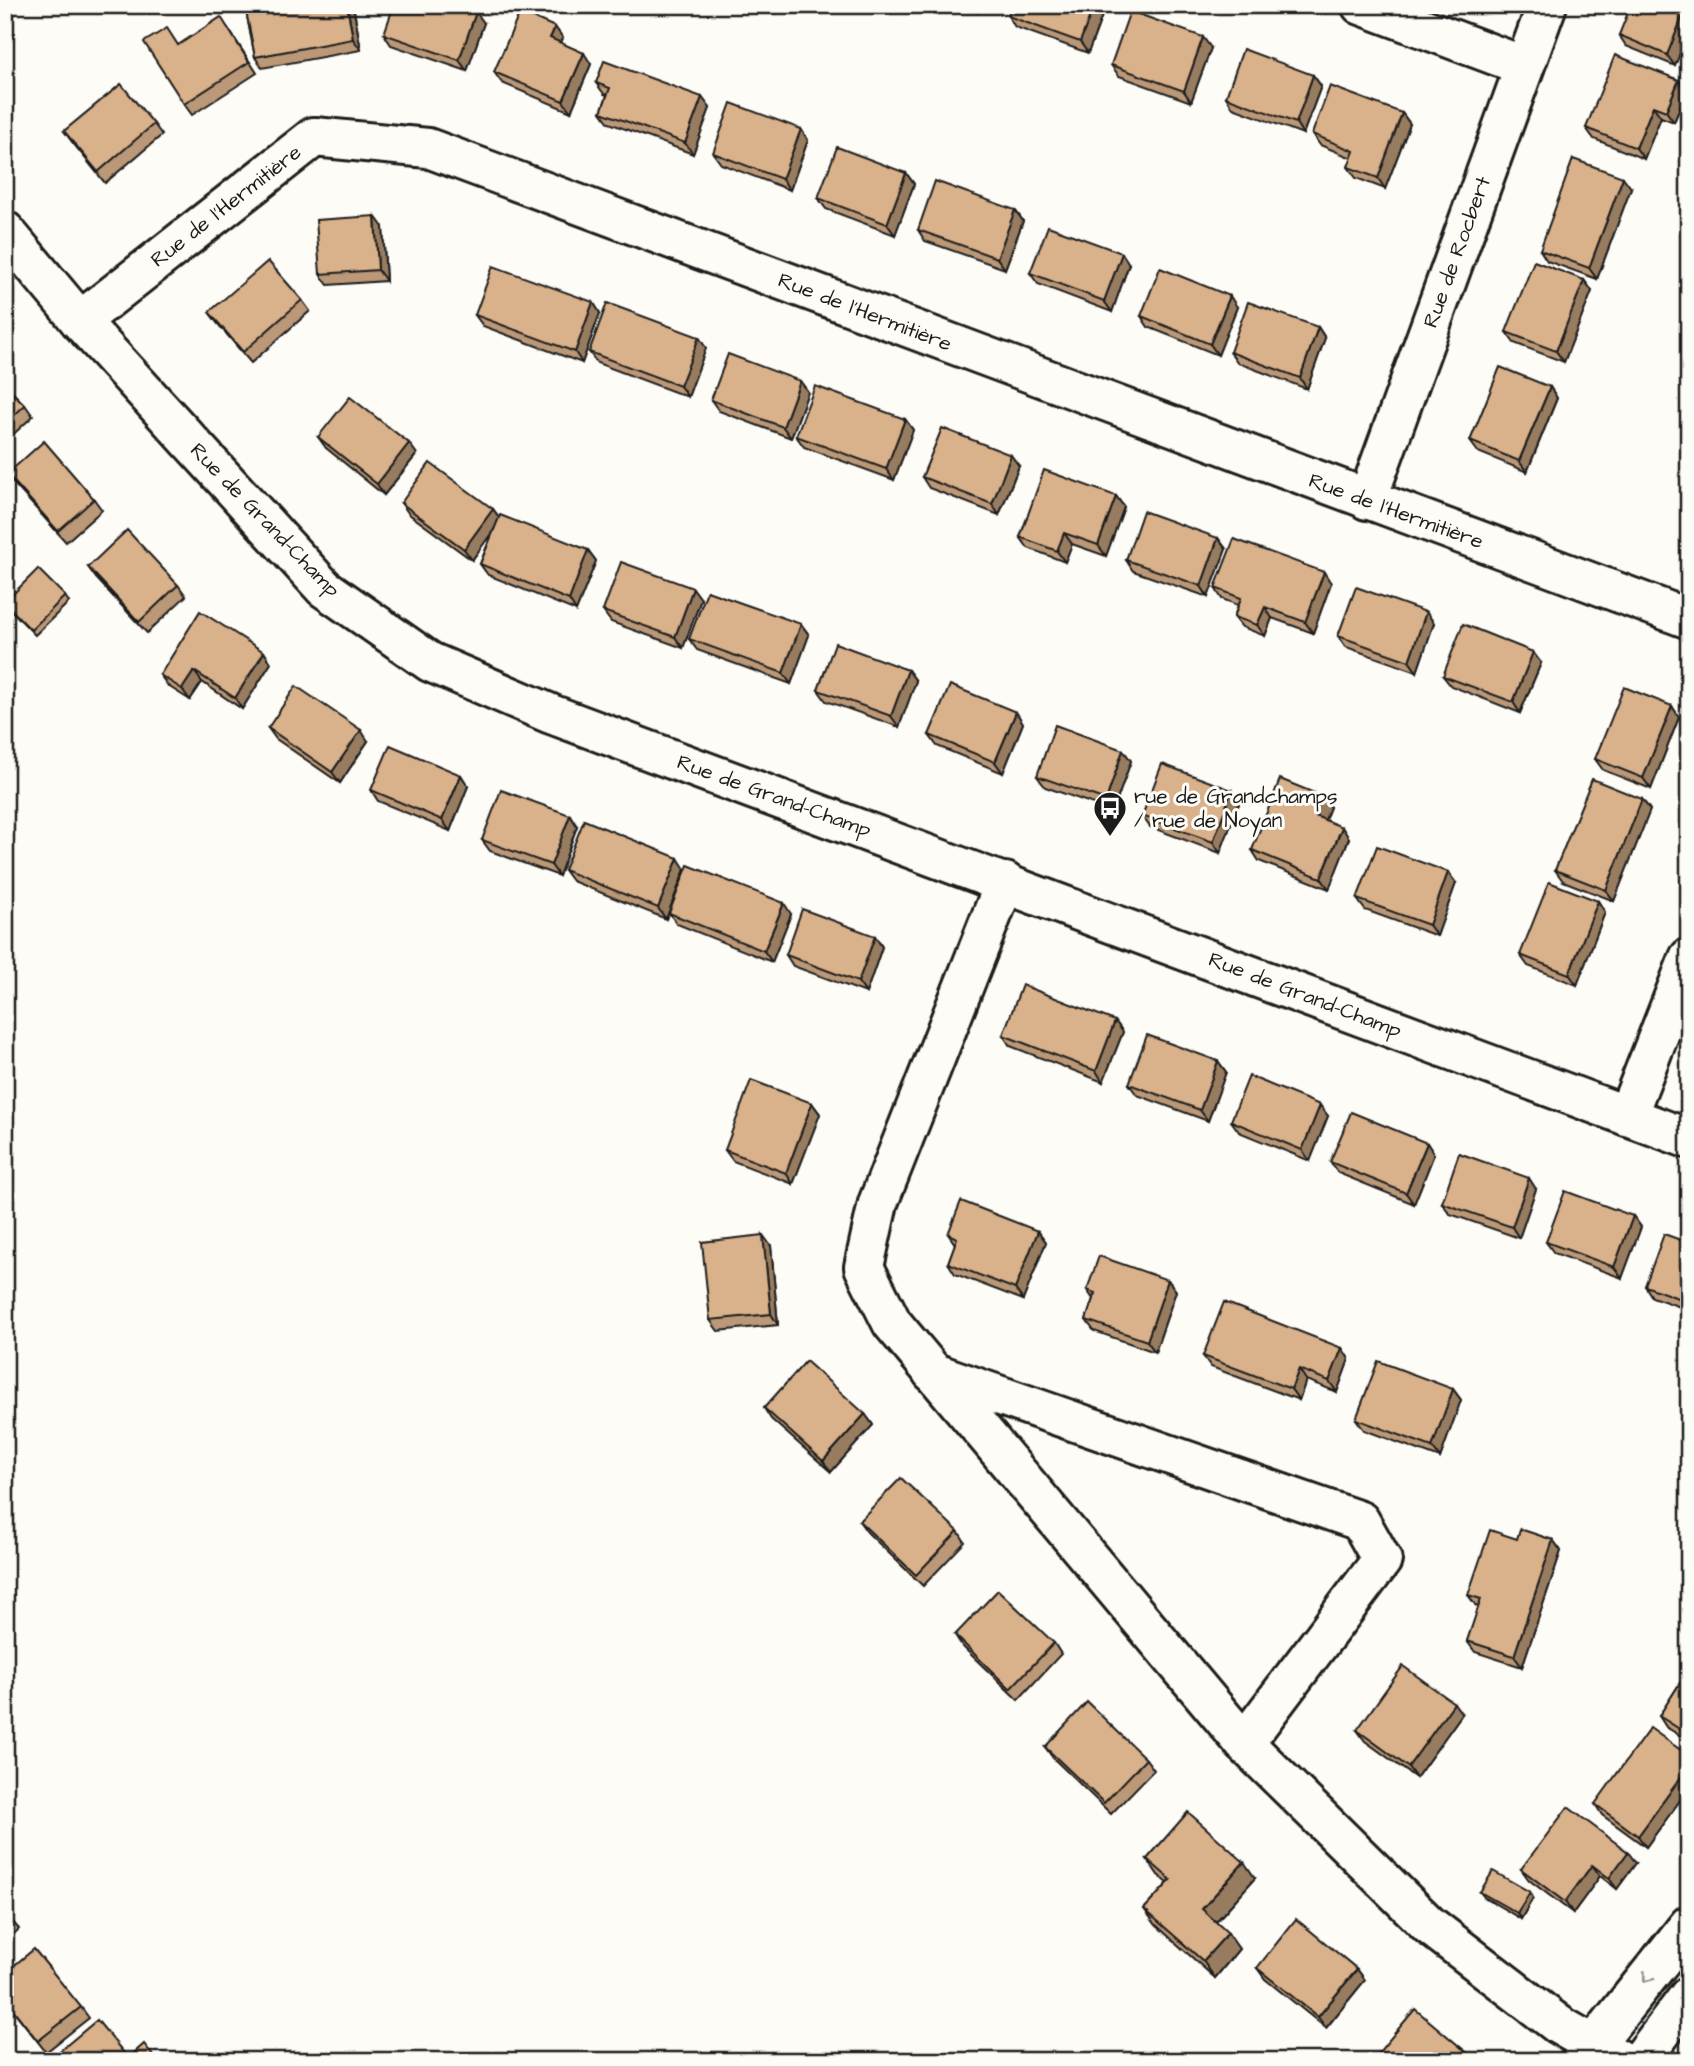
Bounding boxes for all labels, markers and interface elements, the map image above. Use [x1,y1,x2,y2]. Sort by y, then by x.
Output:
street label: Rue de l'Hermitière [145,138,307,274]
street label: Rue de Rocbert [1416,172,1498,332]
street label: Rue de l'Hermitière [774,266,956,358]
street label: Rue de Grand-Champ [183,436,347,605]
street label: Rue de l'Hermitière [1305,466,1487,556]
street label: Rue de Grand-Champ [673,747,875,846]
place label: rue de Grandchamps / rue de Noyan [1134,782,1338,837]
bus stop icon: rue de Grandchamps / rue de Noyan [1091,789,1129,838]
street label: Rue de Grand-Champ [1204,945,1406,1046]
one-way arrow [1642,1971,1655,1983]

